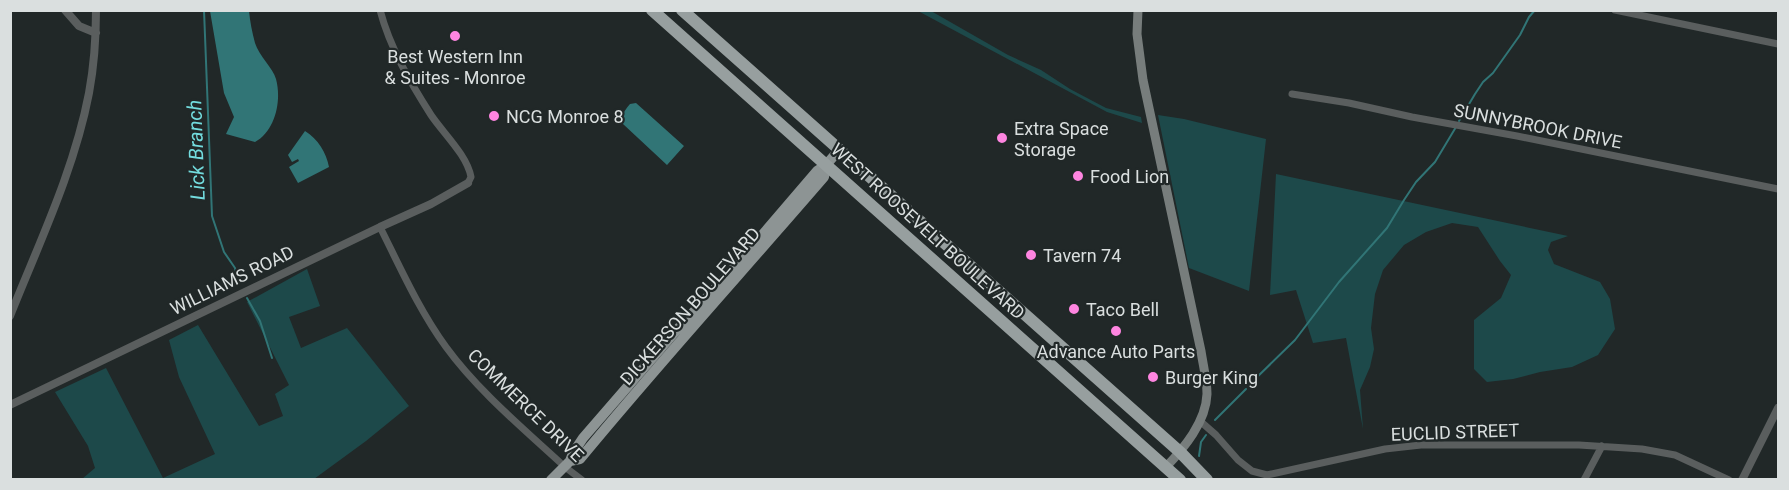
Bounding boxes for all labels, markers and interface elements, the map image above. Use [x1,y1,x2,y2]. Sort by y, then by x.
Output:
marker: Best Western Inn & Suites - Monroe [448,29,462,43]
place label: Best Western Inn & Suites - Monroe [385,46,525,88]
water label: Lick Branch [182,99,210,201]
street label: SUNNYBROOK DRIVE [1452,99,1624,153]
place label: NCG Monroe 8 [506,106,624,127]
marker: NCG Monroe 8 [487,109,501,123]
place label: Extra Space Storage [1014,118,1109,160]
marker: Extra Space Storage [995,131,1009,145]
street label: WEST ROOSEVELT BOULEVARD [827,139,1029,323]
place label: Food Lion [1090,166,1169,187]
marker: Food Lion [1071,169,1085,183]
street label: DICKERSON BOULEVARD [616,223,764,389]
street label: WILLIAMS ROAD [167,241,297,319]
place label: Tavern 74 [1043,245,1121,266]
marker: Tavern 74 [1024,248,1038,262]
place label: Taco Bell [1086,299,1159,320]
marker: Taco Bell [1067,302,1081,316]
marker: Advance Auto Parts [1109,324,1123,338]
place label: Advance Auto Parts [1037,341,1195,362]
street label: COMMERCE DRIVE [464,344,588,466]
place label: Burger King [1165,367,1258,388]
marker: Burger King [1146,370,1160,384]
street label: EUCLID STREET [1390,419,1520,445]

